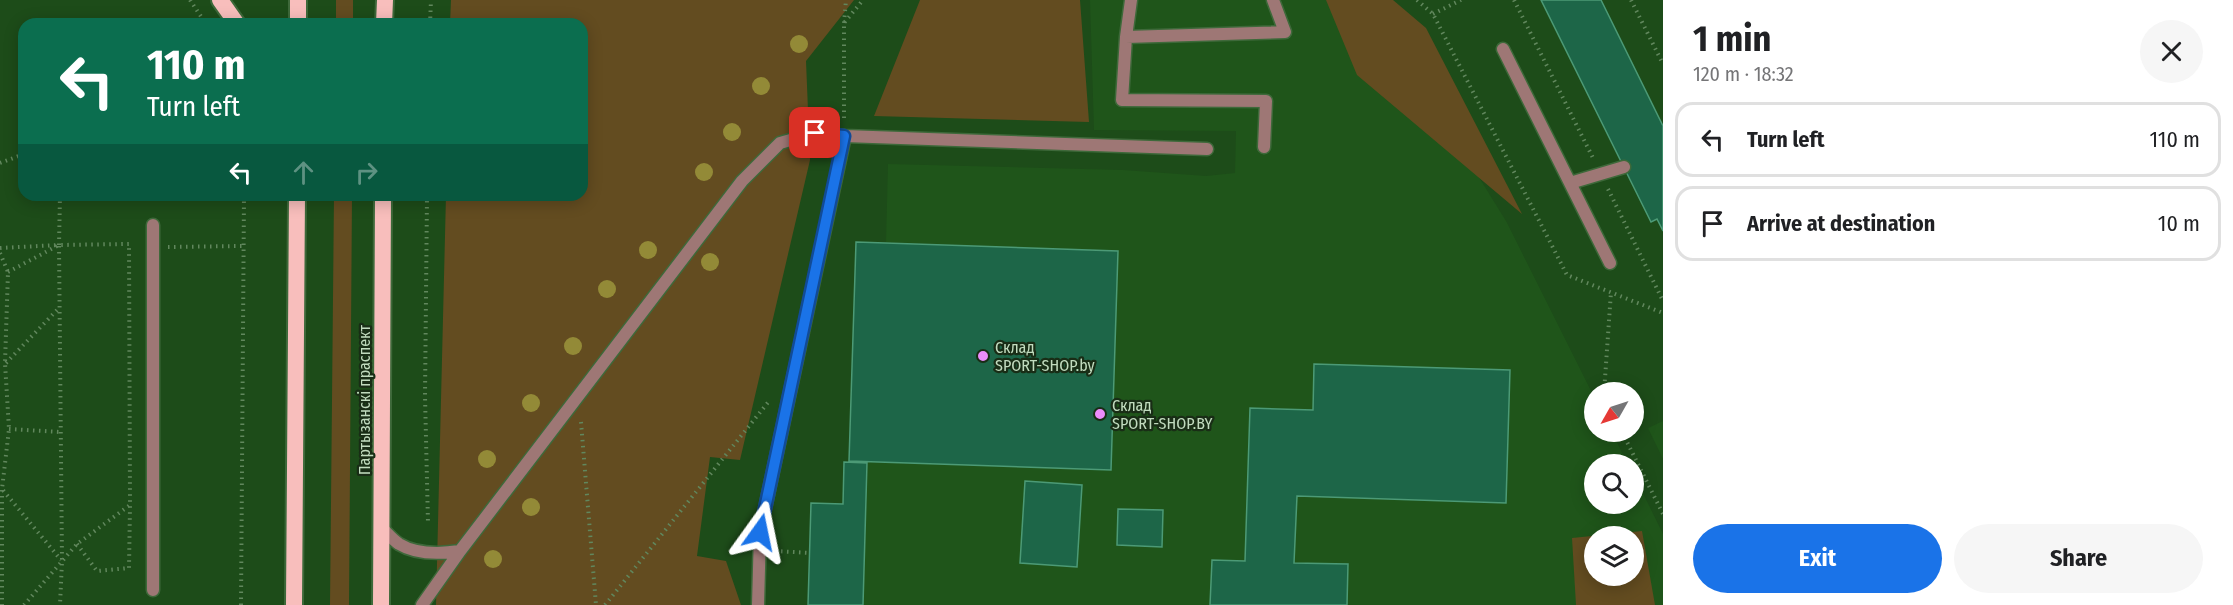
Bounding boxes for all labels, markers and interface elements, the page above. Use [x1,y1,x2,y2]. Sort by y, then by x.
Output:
text: 1 min [1693,17,1771,61]
button: close [2140,20,2203,83]
text: 110 m [147,40,246,90]
icon: left [48,42,126,120]
text: 120 m · 18:32 [1693,62,1794,86]
text: Turn left [147,91,240,123]
pin [789,107,840,158]
icon: arrive [798,116,831,149]
icon: left [1696,123,1729,156]
text: Turn left [1747,126,1825,153]
text: 110 m [2150,126,2200,153]
icon: left [224,156,257,189]
icon: ahead [287,156,320,189]
icon: right [350,156,383,189]
icon: arrive [1696,207,1729,240]
text: Arrive at destination [1747,210,1935,237]
text: 10 m [2158,210,2200,237]
street label: Партызанскі праспект [355,324,374,475]
place label: Склад SPORT-SHOP.by [995,338,1096,375]
marker: Склад SPORT-SHOP.by [976,349,990,363]
north arrow [1584,382,1644,442]
map controls [1584,382,1644,586]
place label: Склад SPORT-SHOP.BY [1112,396,1213,433]
marker: Склад SPORT-SHOP.BY [1093,407,1107,421]
button: search [1584,454,1644,514]
position arrow [728,500,792,564]
button: Exit [1693,524,1942,593]
button: Share [1954,524,2203,593]
button: layers [1584,526,1644,586]

